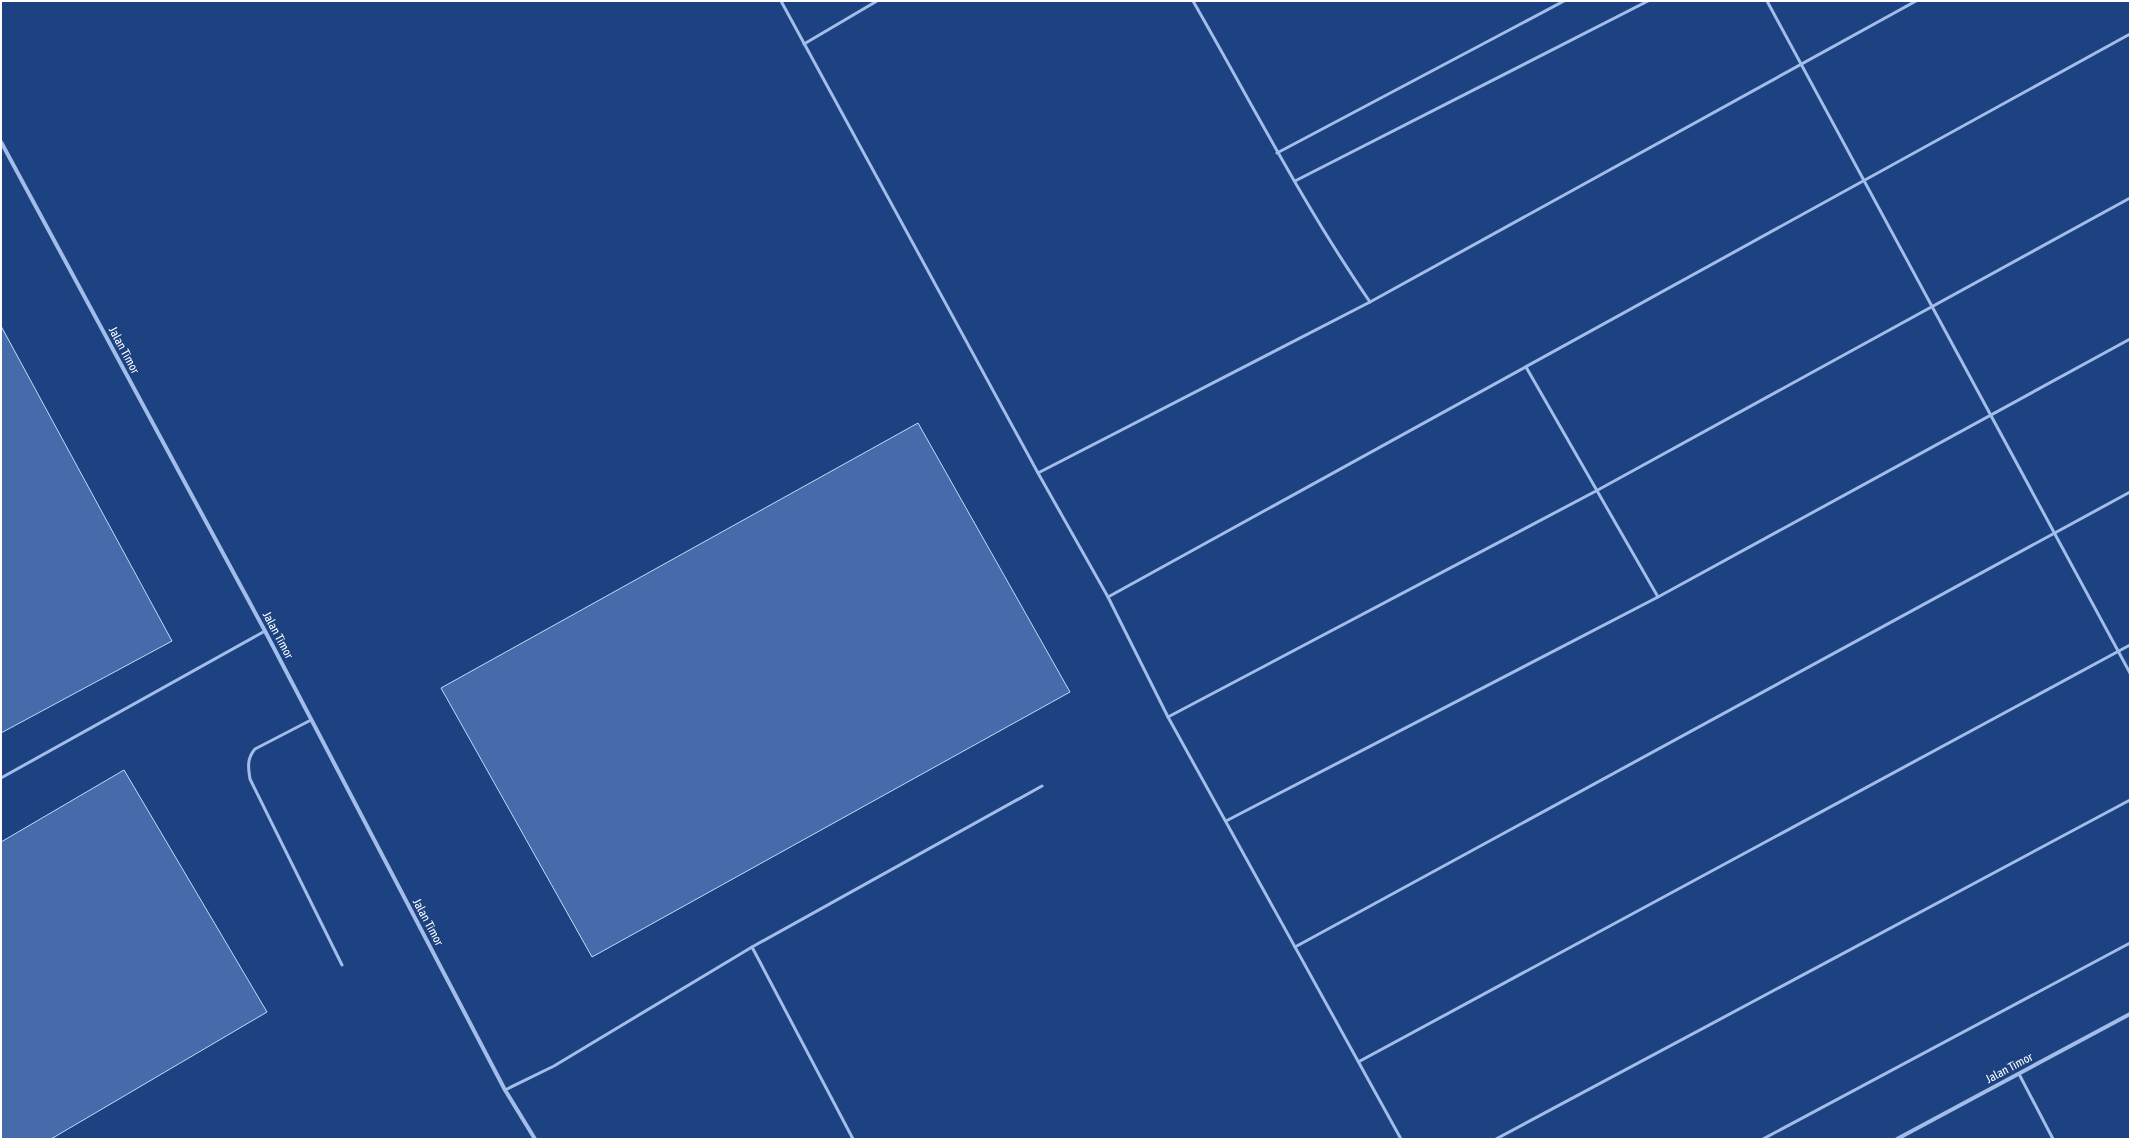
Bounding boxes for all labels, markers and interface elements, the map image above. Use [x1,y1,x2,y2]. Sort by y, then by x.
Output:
street label: Jalan Timor [106,324,142,376]
street label: Jalan Timor [260,609,296,661]
street label: Jalan Timor [410,896,446,948]
street label: Jalan Timor [1983,1050,2035,1086]

